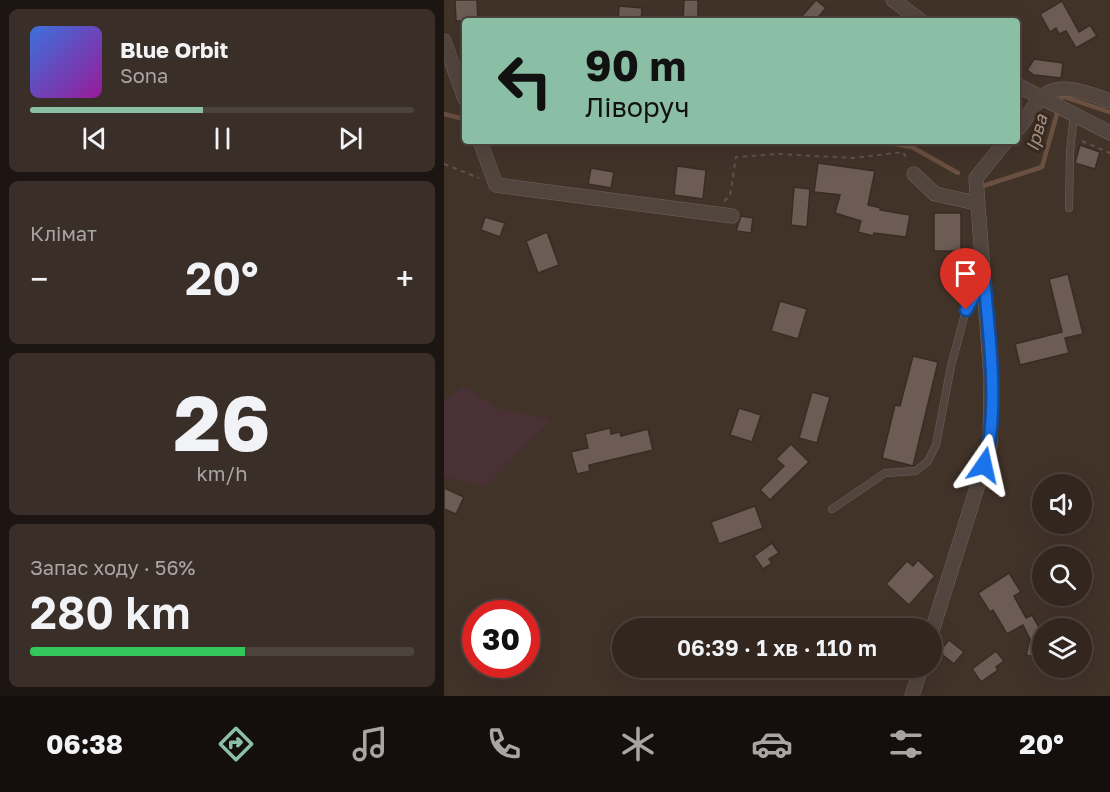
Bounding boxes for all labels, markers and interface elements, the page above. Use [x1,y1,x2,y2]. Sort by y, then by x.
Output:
text: Blue Orbit [120,36,228,63]
text: 90 m [585,40,686,90]
icon: left [486,42,564,120]
text: Sona [120,63,168,87]
text: Ліворуч [585,91,689,123]
water label: Ірва [1020,111,1052,154]
icon: previous [78,122,111,155]
icon: pause [206,122,239,155]
icon: next [334,122,367,155]
text: Клімат [30,221,97,245]
pin [940,248,991,310]
text: 20° [185,251,259,305]
icon: arrive [949,257,982,290]
text: − [30,259,48,298]
text: + [396,259,414,298]
text: 26 [173,375,271,468]
position arrow [952,433,1016,497]
text: km/h [197,461,247,485]
map controls [1032,474,1092,678]
button: sound [1032,474,1092,534]
button: search [1032,546,1092,606]
text: Запас ходу · 56% [30,555,195,579]
text: 280 km [30,585,191,639]
speed limit sign: 30 [462,600,540,678]
button: layers [1032,618,1092,678]
text: 06:39 · 1 хв · 110 m [677,634,877,661]
icon: directions [215,723,257,765]
icon: music [349,723,391,765]
icon: phone [483,723,525,765]
icon: climate [617,723,659,765]
icon: car [751,723,793,765]
icon: filters [885,723,927,765]
text: 06:38 [46,728,123,760]
text: 20° [1019,728,1064,760]

